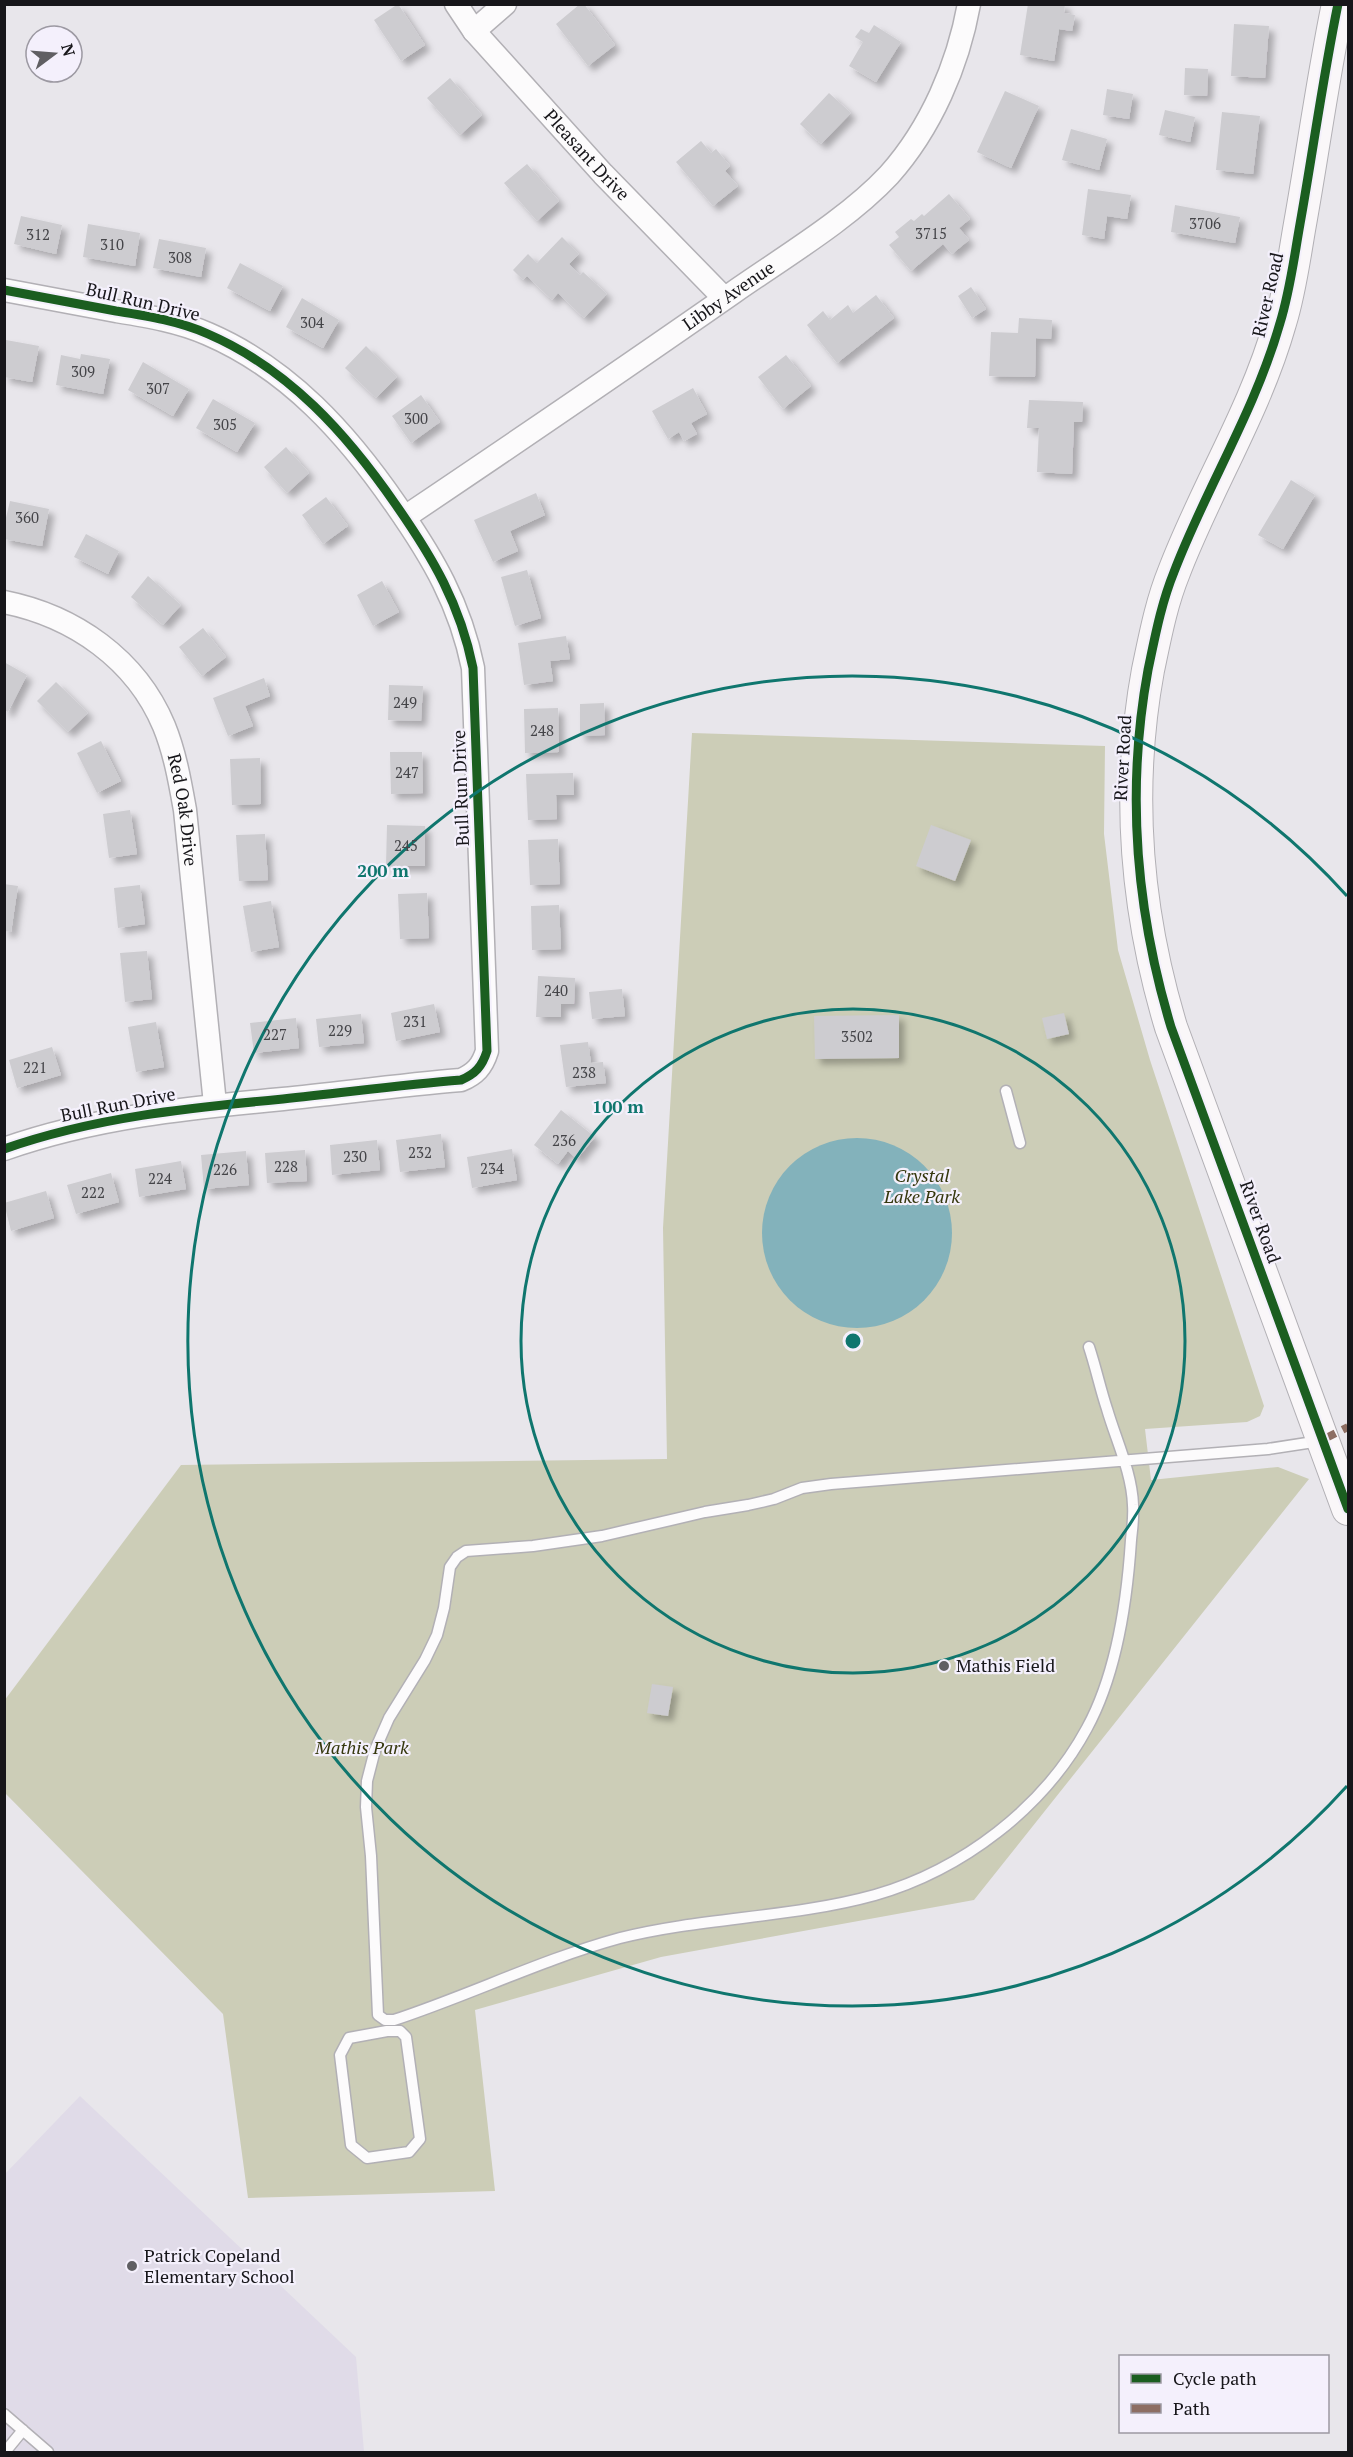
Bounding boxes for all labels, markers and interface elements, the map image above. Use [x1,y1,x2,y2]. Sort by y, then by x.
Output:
north arrow [24,24,84,84]
text: N [56,41,81,59]
street label: Pleasant Drive [539,104,635,205]
house number: 3706 [1189,213,1221,233]
house number: 3715 [915,223,947,243]
house number: 312 [26,224,50,244]
house number: 310 [100,234,124,254]
house number: 308 [168,247,192,267]
street label: River Road [1246,250,1288,339]
street label: Libby Avenue [677,255,779,335]
street label: Bull Run Drive [84,276,203,326]
house number: 304 [300,312,324,332]
house number: 309 [71,361,95,381]
house number: 307 [146,378,170,398]
house number: 300 [404,408,428,428]
house number: 305 [213,414,237,434]
house number: 360 [15,507,39,527]
house number: 249 [393,692,417,712]
street label: River Road [1108,714,1136,802]
house number: 248 [530,720,554,740]
street label: Bull Run Drive [446,729,474,847]
street label: Red Oak Drive [163,751,204,867]
house number: 247 [395,762,419,782]
house number: 245 [394,835,418,855]
text: 200 m [357,858,409,882]
house number: 240 [544,980,568,1000]
house number: 231 [403,1011,427,1031]
house number: 229 [328,1020,352,1040]
house number: 227 [263,1024,287,1044]
house number: 3502 [841,1026,873,1046]
house number: 221 [23,1057,47,1077]
house number: 238 [572,1062,596,1082]
street label: Bull Run Drive [58,1081,177,1127]
text: 100 m [592,1094,644,1118]
house number: 236 [552,1130,576,1150]
house number: 232 [408,1142,432,1162]
house number: 230 [343,1146,367,1166]
house number: 228 [274,1156,298,1176]
house number: 234 [480,1158,504,1178]
house number: 226 [213,1159,237,1179]
park label: Crystal Lake Park [883,1163,960,1208]
house number: 224 [148,1168,172,1188]
street label: River Road [1235,1177,1287,1266]
house number: 222 [81,1182,105,1202]
centre of rings [843,1331,863,1351]
place label: Mathis Field [956,1653,1055,1677]
marker: Mathis Field [937,1659,951,1673]
park label: Mathis Park [314,1735,409,1759]
place label: Patrick Copeland Elementary School [144,2243,295,2288]
marker: Patrick Copeland Elementary School [125,2259,139,2273]
legend [1119,2355,1329,2433]
text: Cycle path [1173,2366,1257,2390]
text: Path [1173,2396,1210,2420]

